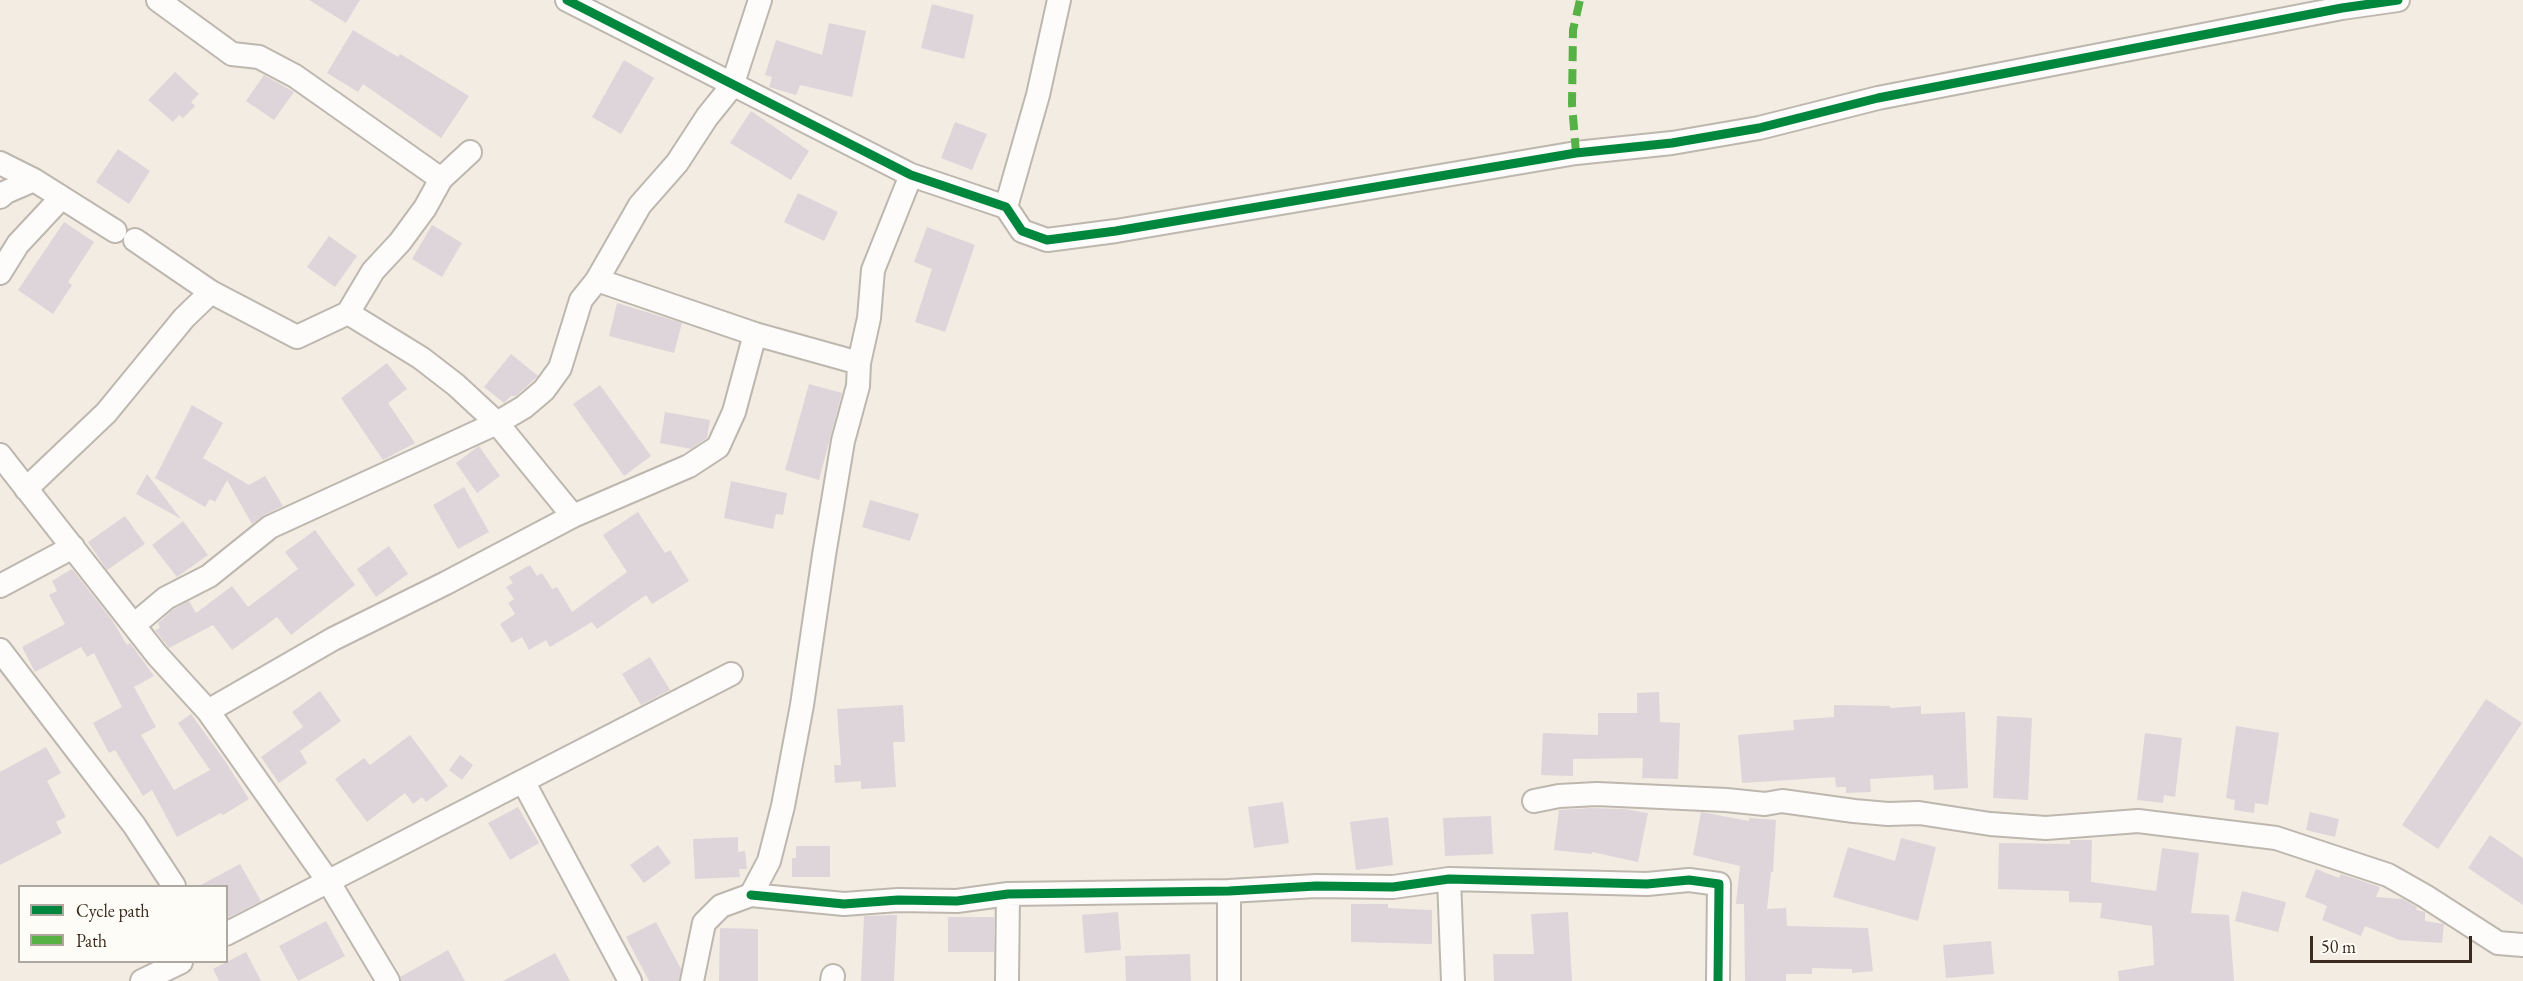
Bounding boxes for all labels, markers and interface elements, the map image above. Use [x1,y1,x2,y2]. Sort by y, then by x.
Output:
legend [18,885,228,963]
text: Cycle path [76,899,150,922]
scale bar [2313,924,2475,962]
text: Path [76,929,107,952]
text: 50 m [2321,935,2356,958]

